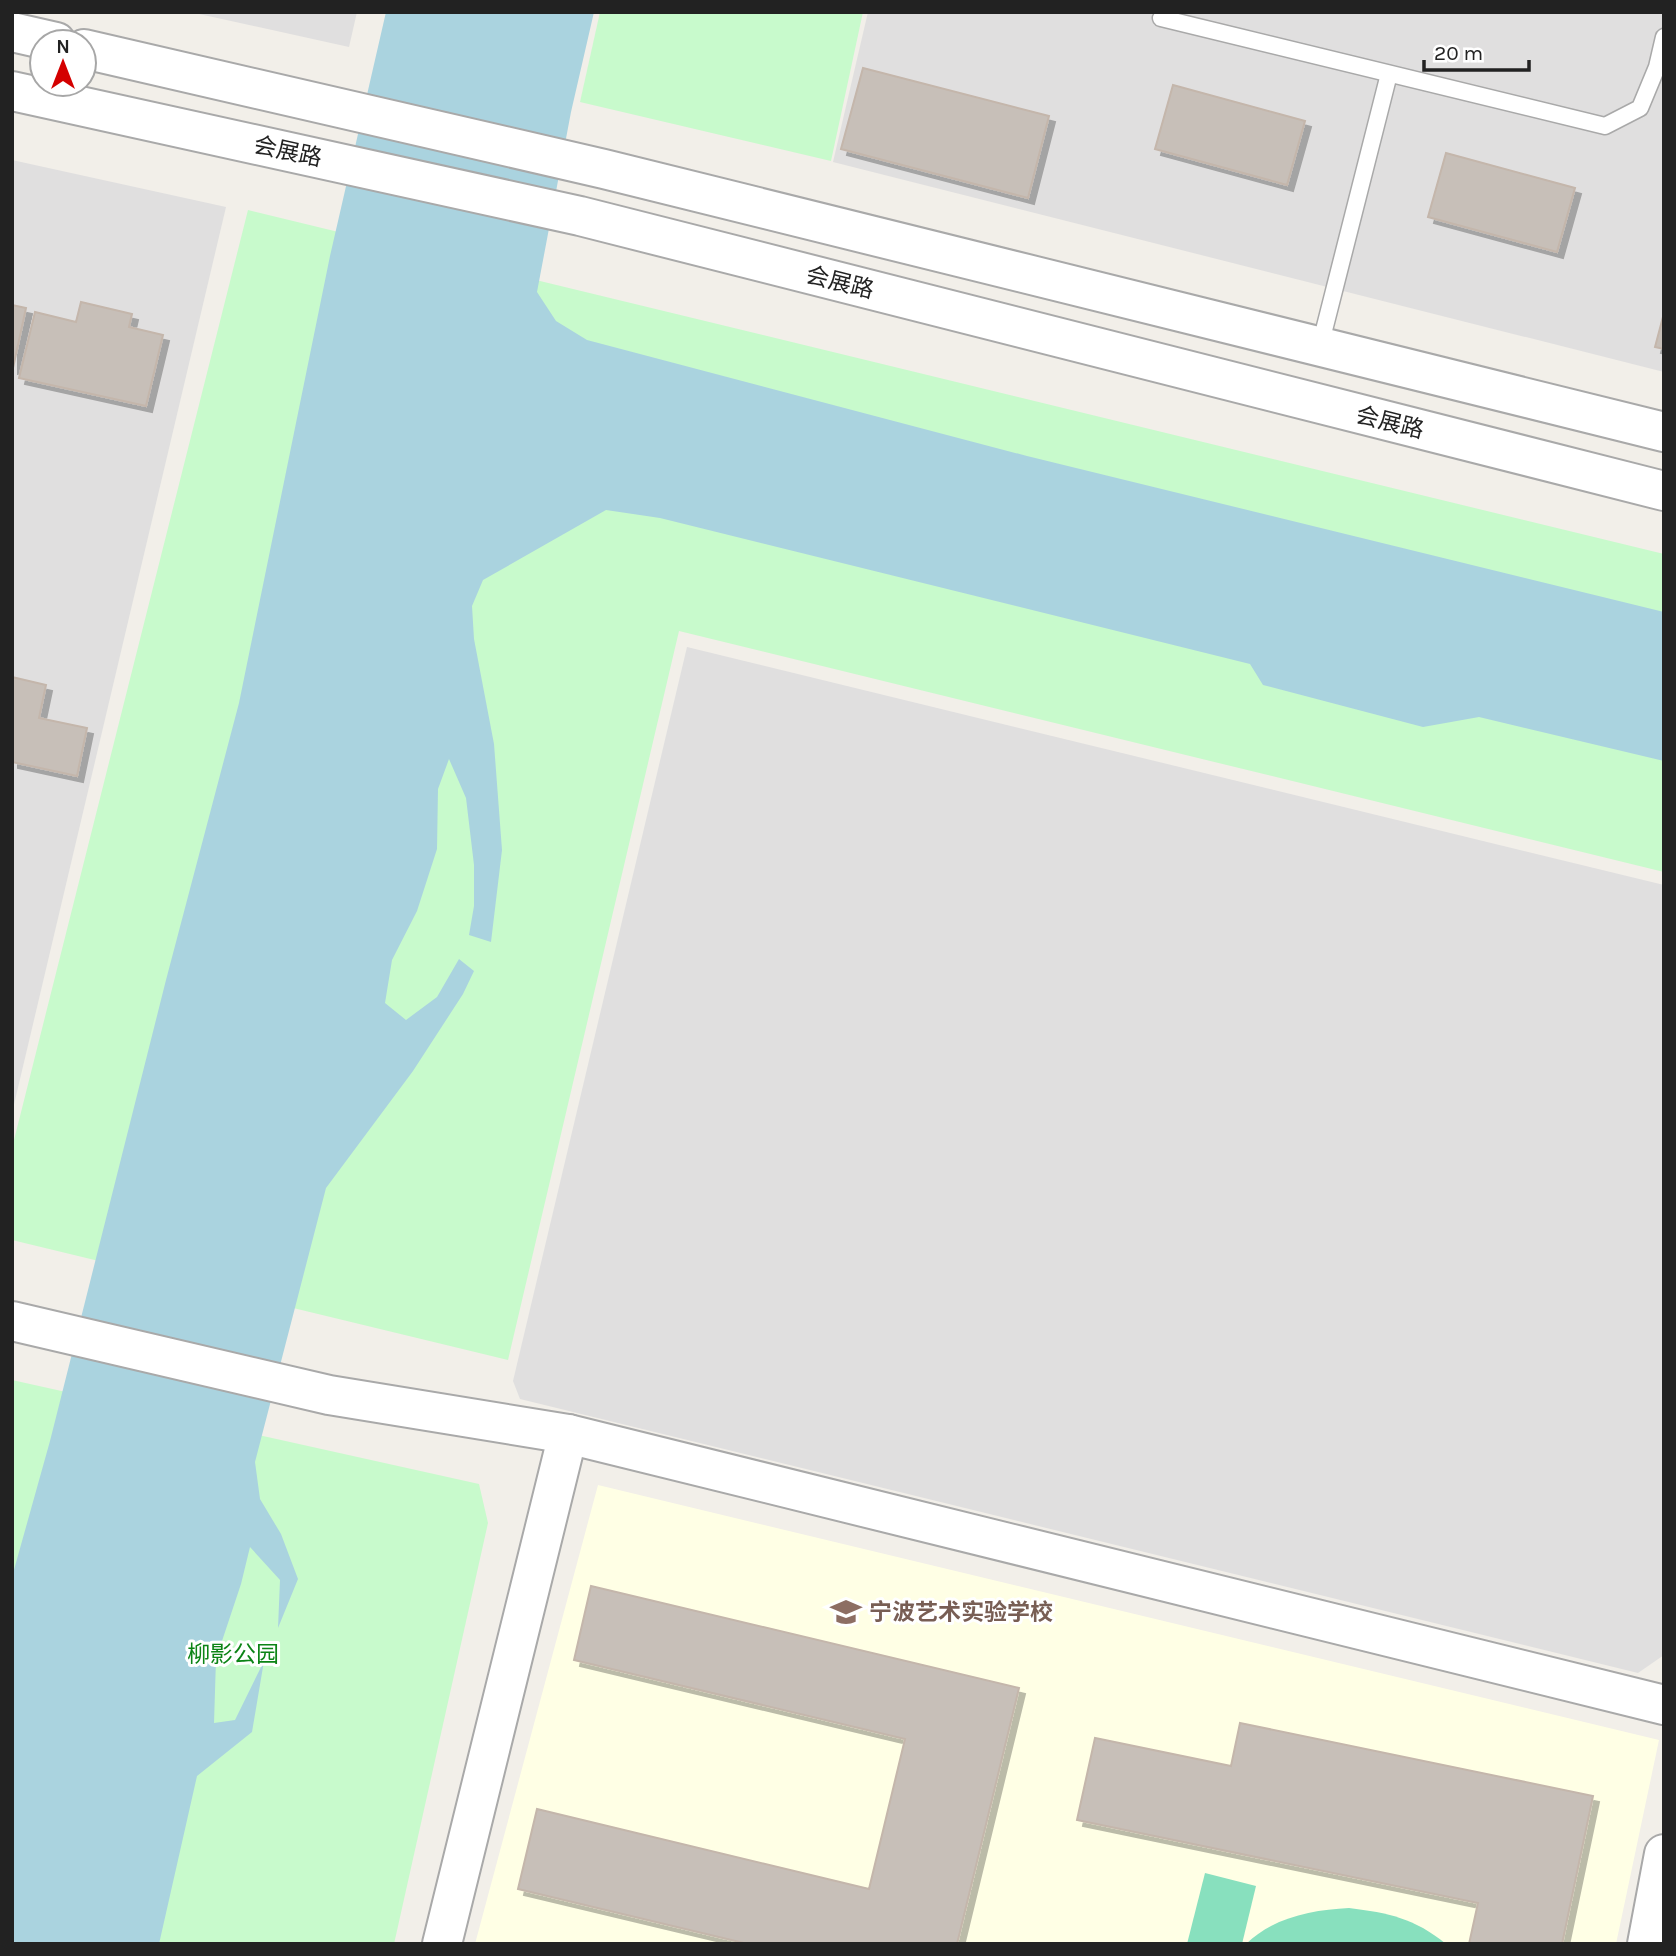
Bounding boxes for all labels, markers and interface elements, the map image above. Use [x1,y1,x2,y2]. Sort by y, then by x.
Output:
north arrow [28,28,98,98]
scale bar [1424,28,1529,72]
text: N [56,36,70,58]
text: 20 m [1434,41,1483,65]
street label: 会展路 [251,131,324,172]
street label: 会展路 [803,261,877,304]
street label: 会展路 [1353,401,1427,444]
school or university icon: 宁波艺术实验学校 [829,1595,863,1629]
place label: 宁波艺术实验学校 [869,1599,1053,1626]
park label: 柳影公园 [187,1641,279,1668]

